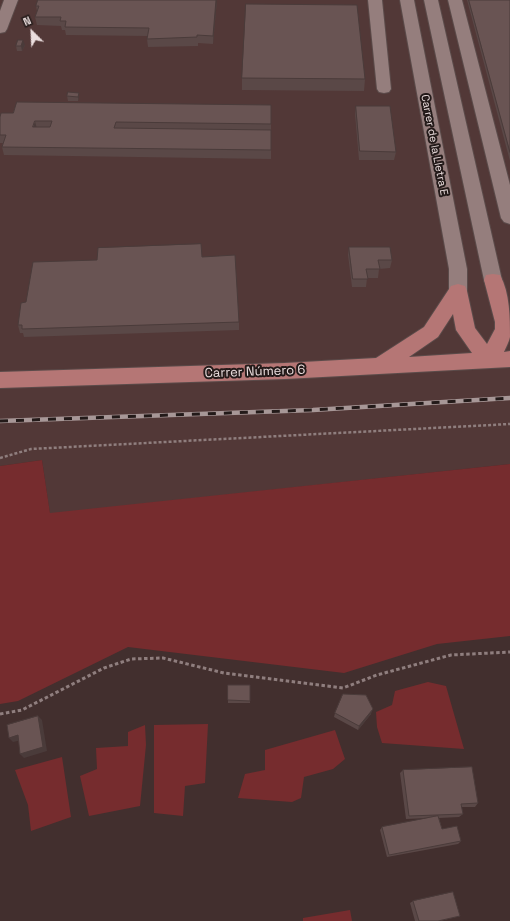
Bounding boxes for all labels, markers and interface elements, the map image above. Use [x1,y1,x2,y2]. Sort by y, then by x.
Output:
north arrow [12,12,52,52]
text: N [21,13,33,29]
street label: Carrer de la Lletra E [418,93,450,197]
street label: Carrer Número 6 [204,362,306,382]

